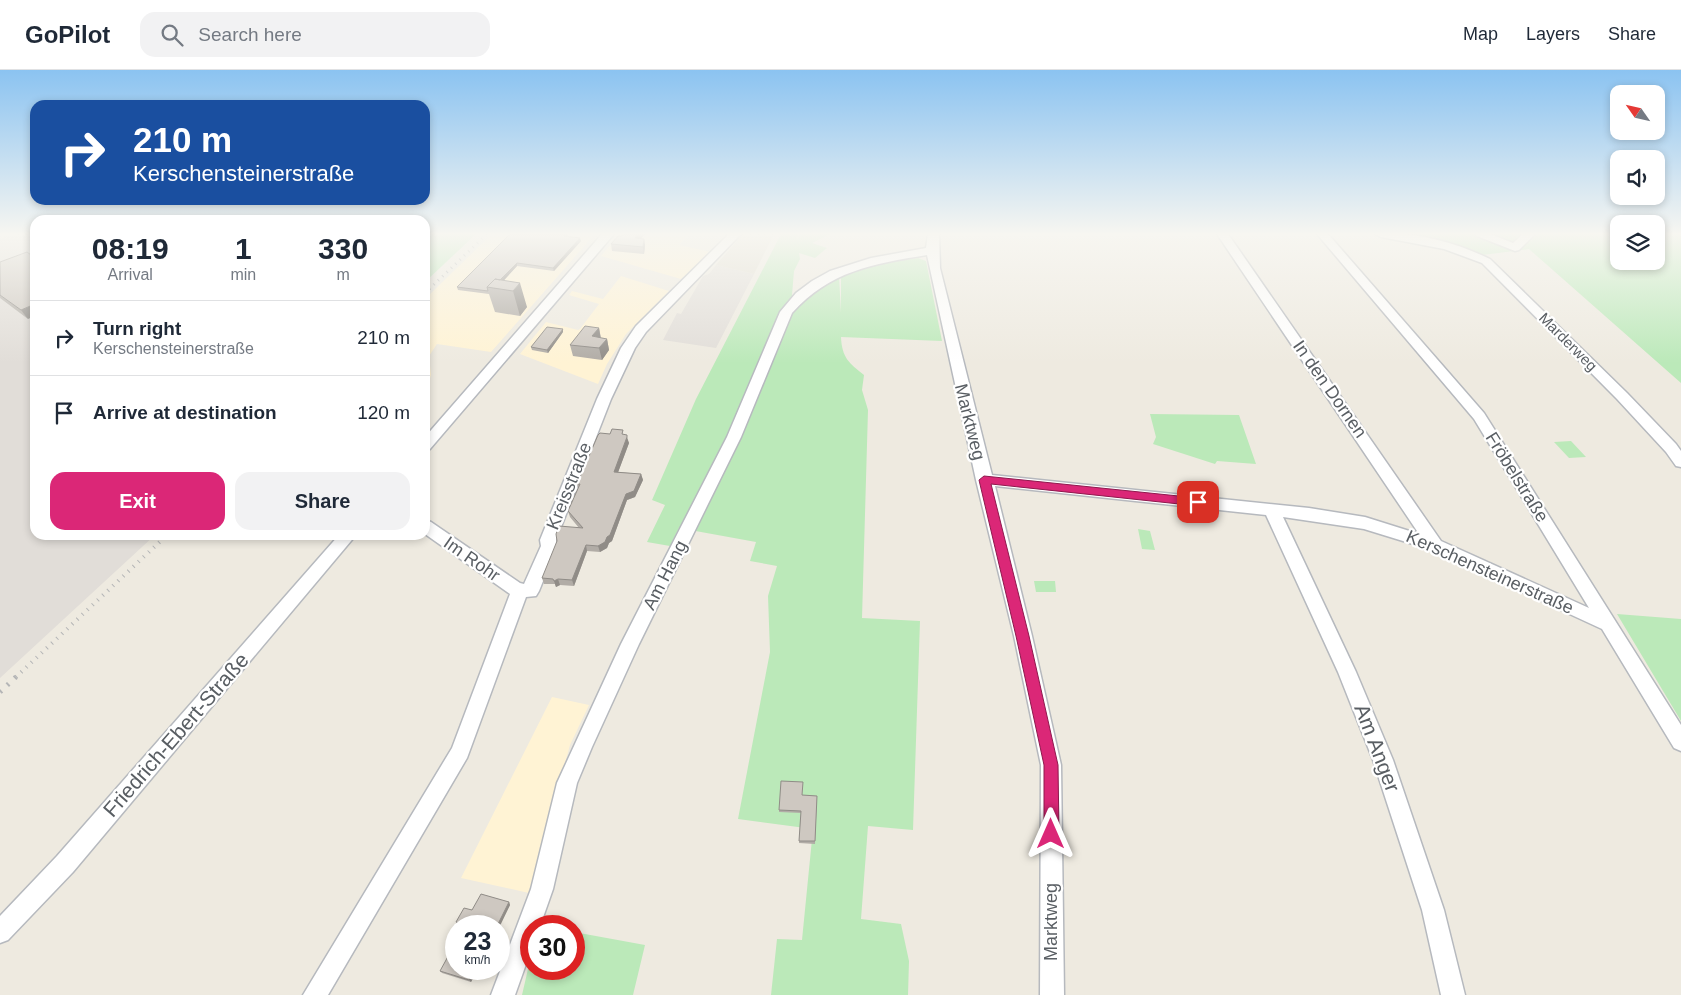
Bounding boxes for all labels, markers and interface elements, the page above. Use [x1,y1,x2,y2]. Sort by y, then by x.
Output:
search box [140,12,490,57]
text: GoPilot [25,21,110,48]
icon: search [158,21,186,49]
text: Search here [198,24,302,45]
text: Map [1463,24,1498,44]
text: Layers [1526,24,1580,44]
text: Share [1608,24,1656,44]
north arrow [1610,85,1665,140]
map controls [1610,85,1665,270]
icon: right [50,120,115,185]
text: 210 m [133,120,232,159]
button: sound [1610,150,1665,205]
text: Kerschensteinerstraße [133,161,354,186]
button: layers [1610,215,1665,270]
text: 08:19 [92,232,169,265]
text: 1 [235,232,252,265]
text: 330 [318,232,368,265]
text: Arrival [108,266,153,283]
text: min [230,266,256,283]
text: m [336,266,350,283]
street label: Marderweg [1536,309,1601,374]
text: Turn right [93,318,181,339]
icon: right [50,324,78,352]
text: 210 m [357,327,410,348]
street label: In den Dornen [1289,337,1371,441]
text: Kerschensteinerstraße [93,340,254,357]
street label: Marktweg [951,382,989,462]
icon: arrive [50,399,78,427]
text: Arrive at destination [93,402,277,423]
text: 120 m [357,402,410,423]
street label: Fröbelstraße [1481,428,1553,526]
street label: Kreisstraße [542,440,596,532]
button: Exit [50,472,225,530]
button: Share [235,472,410,530]
pin [1177,481,1219,523]
icon: arrive [1184,488,1212,516]
street label: Kerschensteinerstraße [1403,526,1577,618]
street label: Im Rohr [440,532,504,586]
street label: Am Hang [639,537,691,613]
street label: Friedrich-Ebert-Straße [98,648,253,821]
street label: Am Anger [1350,701,1405,795]
position arrow [1024,807,1076,859]
street label: Marktweg [1041,883,1061,961]
speed limit sign: 30 [520,915,585,980]
text: 23 [464,927,491,955]
text: km/h [464,953,491,967]

